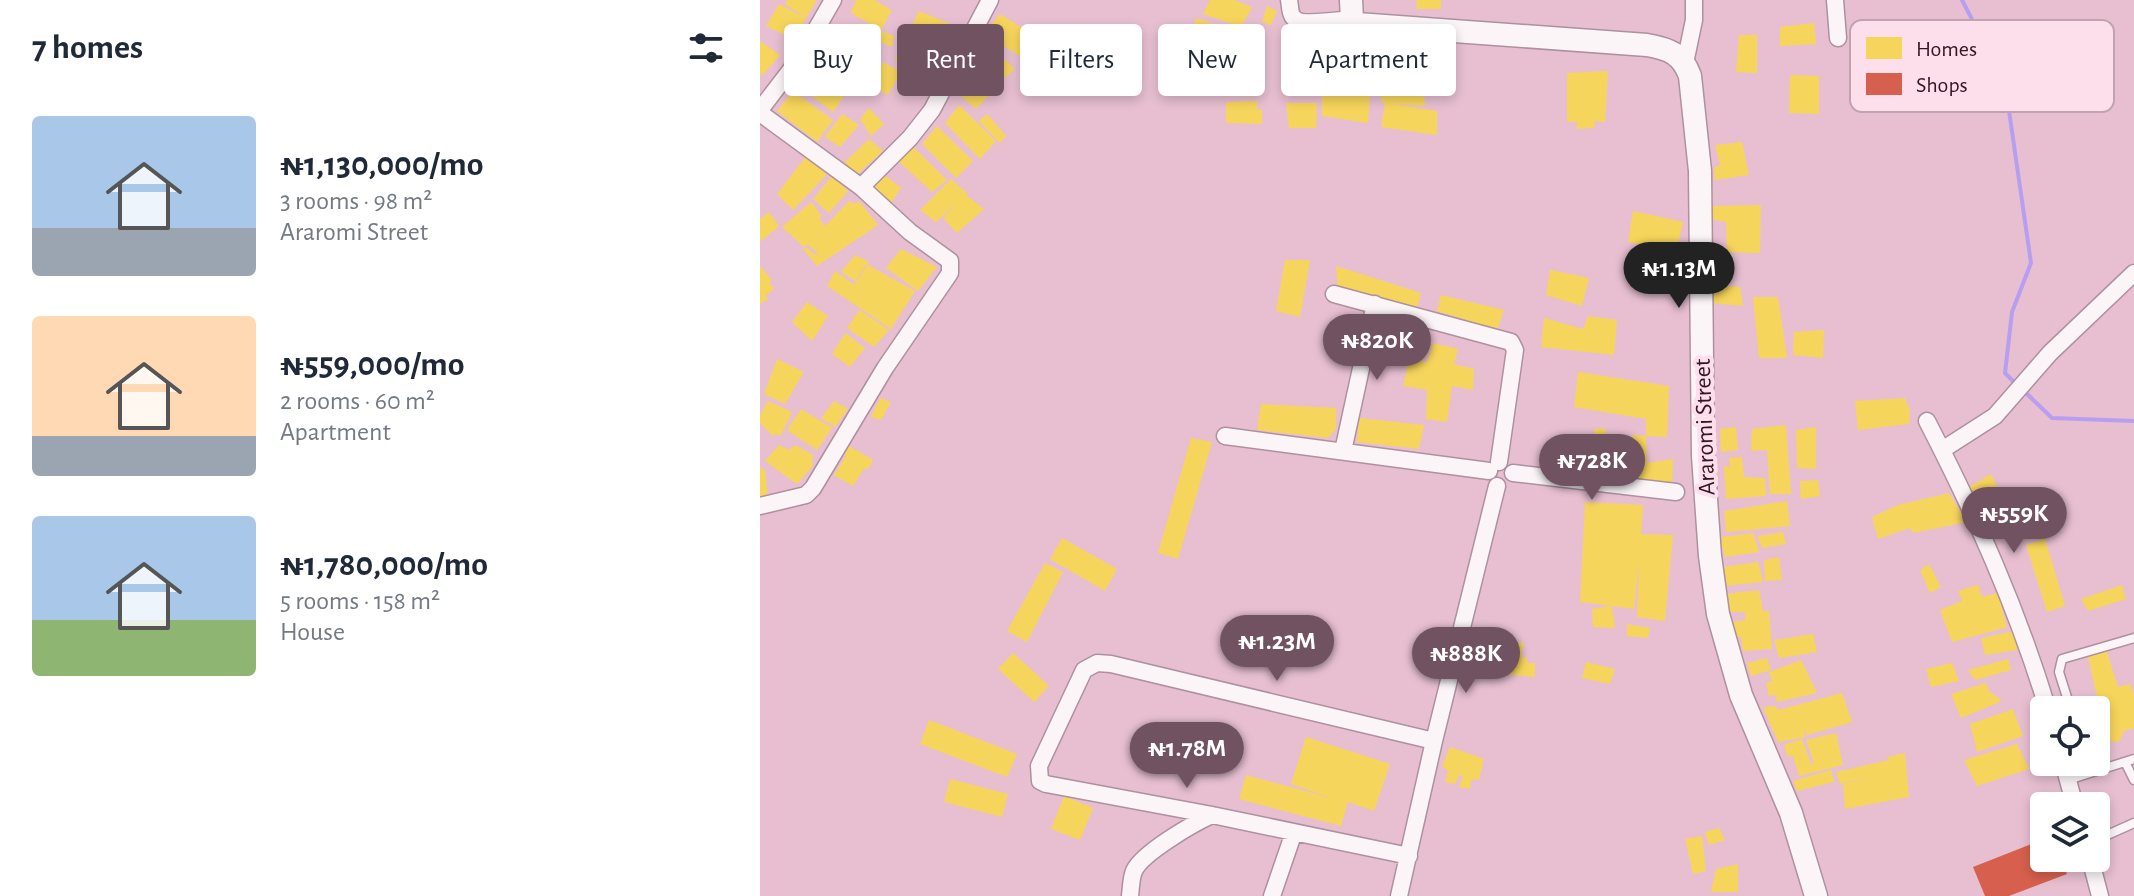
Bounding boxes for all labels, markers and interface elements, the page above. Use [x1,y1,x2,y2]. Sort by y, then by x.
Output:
legend [1850,20,2114,112]
chip: Buy [784,24,881,96]
chip: Rent [897,24,1004,96]
chip: Filters [1020,24,1142,96]
chip: New [1158,24,1265,96]
chip: Apartment [1281,24,1456,96]
icon: filters [684,26,728,70]
text: 7 homes [32,31,143,65]
text: Homes [1916,38,1977,60]
text: Shops [1916,74,1968,96]
icon: home [96,148,192,244]
text: ₦1,130,000/mo [280,148,483,182]
text: 3 rooms · 98 m² [280,188,432,214]
text: Araromi Street [280,219,428,245]
pin: ₦1.13M [1614,242,1744,310]
text: ₦1.13M [1642,255,1716,281]
pin: ₦820K [1321,314,1433,382]
text: ₦820K [1341,327,1413,353]
icon: home [96,348,192,444]
text: ₦559,000/mo [280,348,465,382]
street label: Araromi Street [1691,358,1719,496]
text: 2 rooms · 60 m² [280,388,435,414]
text: Apartment [280,419,391,445]
pin: ₦728K [1536,434,1648,502]
text: ₦728K [1557,447,1627,473]
pin: ₦559K [1958,487,2070,555]
text: ₦559K [1980,500,2048,526]
icon: home [96,548,192,644]
text: ₦1,780,000/mo [280,548,488,582]
text: 5 rooms · 158 m² [280,588,440,614]
pin: ₦1.23M [1212,615,1342,683]
text: House [280,619,345,645]
pin: ₦888K [1410,627,1522,695]
text: ₦1.23M [1238,628,1316,654]
text: ₦888K [1430,640,1502,666]
map controls [2030,696,2110,872]
button: locate [2030,696,2110,776]
pin: ₦1.78M [1122,722,1252,790]
text: ₦1.78M [1148,735,1226,761]
button: layers [2030,792,2110,872]

